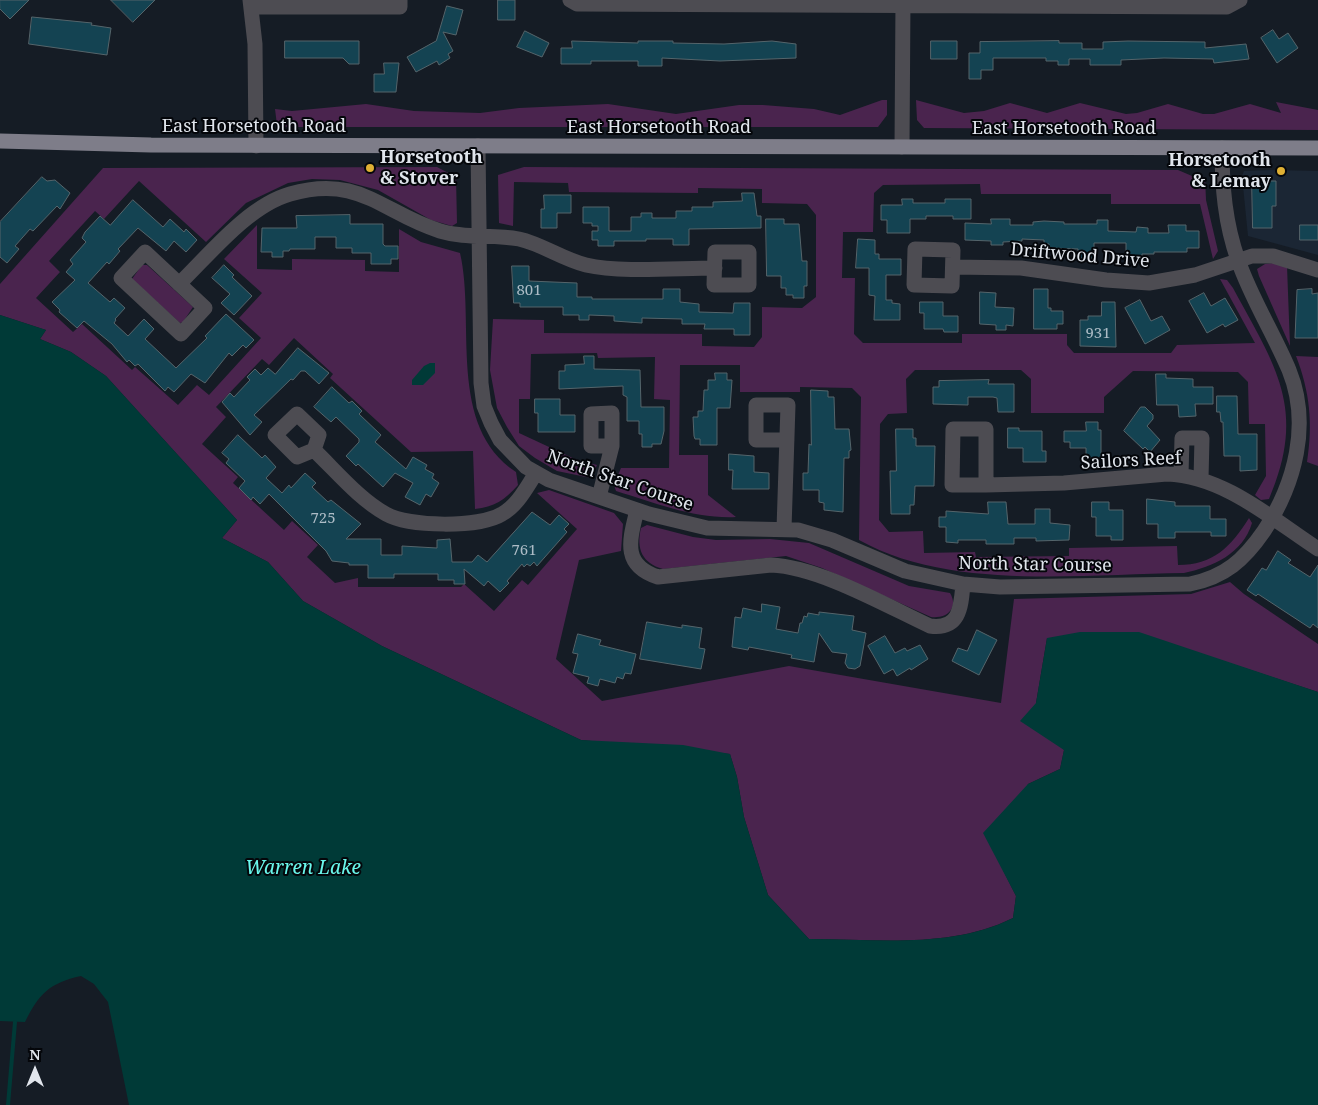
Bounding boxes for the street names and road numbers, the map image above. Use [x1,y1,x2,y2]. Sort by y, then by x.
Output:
street label: East Horsetooth Road [162,116,346,138]
street label: East Horsetooth Road [567,117,751,139]
street label: East Horsetooth Road [972,118,1156,140]
street label: Driftwood Drive [1009,239,1151,273]
street label: North Star Course [544,446,696,516]
street label: Sailors Reef [1080,448,1182,474]
street label: North Star Course [958,553,1112,577]

